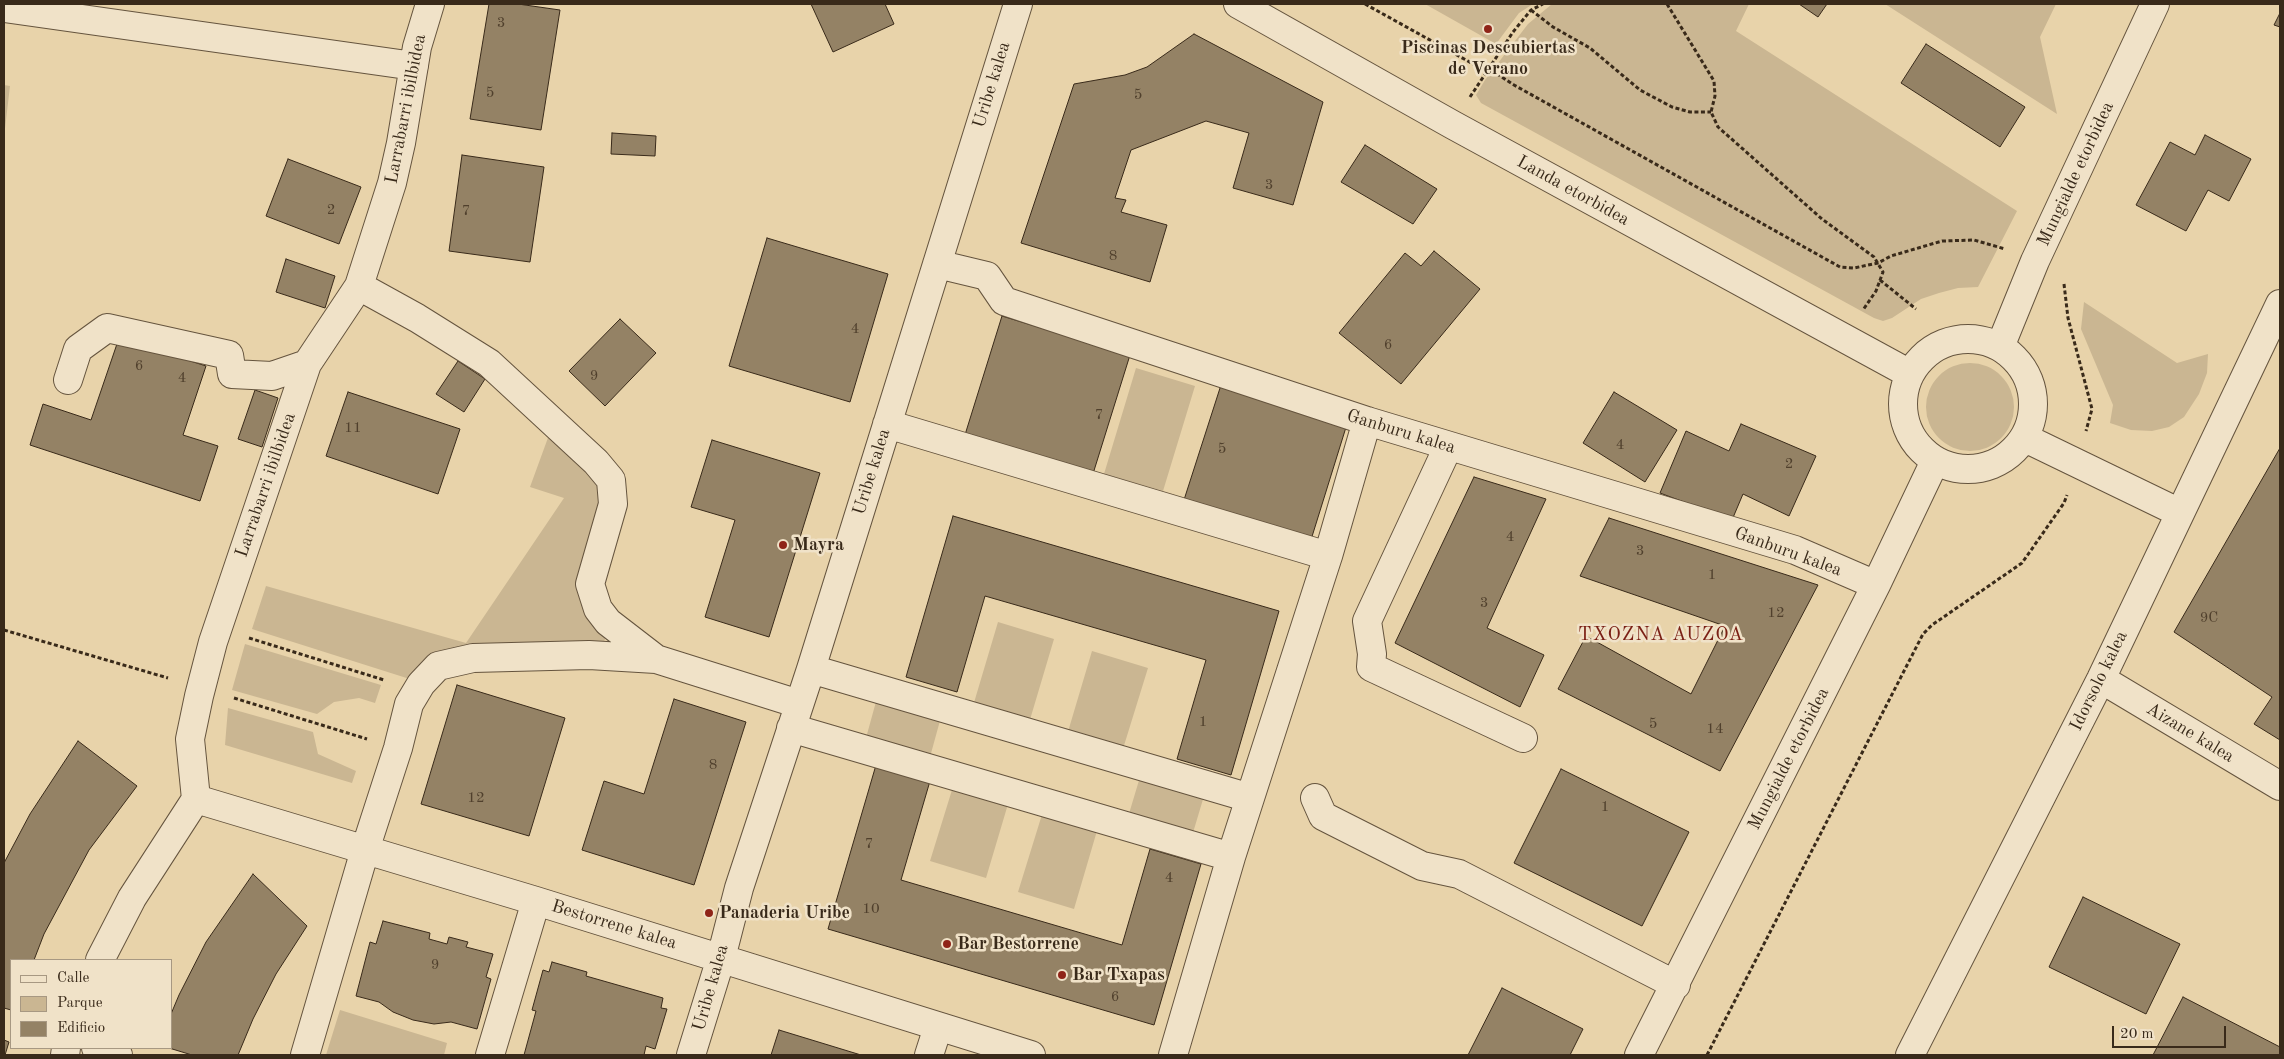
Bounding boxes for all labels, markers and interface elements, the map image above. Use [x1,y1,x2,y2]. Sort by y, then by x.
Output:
house number: 3 [497,14,505,32]
marker: Piscinas Descubiertas de Verano [1482,23,1494,35]
street label: Larrabarri ibilbidea [381,32,431,186]
place label: Piscinas Descubiertas de Verano [1401,37,1575,80]
street label: Uribe kalea [969,39,1015,131]
house number: 5 [486,84,494,102]
house number: 5 [1134,86,1142,104]
street label: Mungialde etorbidea [2033,98,2119,250]
street label: Landa etorbidea [1513,151,1633,231]
house number: 3 [1265,176,1273,194]
house number: 2 [327,201,335,219]
house number: 7 [462,202,470,220]
house number: 8 [1109,247,1117,265]
house number: 4 [851,320,859,338]
house number: 6 [1384,336,1392,354]
house number: 6 [135,357,143,375]
house number: 9 [590,367,598,385]
house number: 4 [178,369,186,387]
street label: Ganburu kalea [1344,405,1458,459]
house number: 7 [1095,406,1103,424]
street label: Larrabarri ibilbidea [231,410,301,560]
house number: 11 [344,419,362,437]
street label: Uribe kalea [849,426,895,518]
house number: 4 [1616,436,1624,454]
house number: 5 [1218,440,1226,458]
house number: 2 [1785,455,1793,473]
street label: Ganburu kalea [1731,523,1845,581]
house number: 4 [1506,528,1514,546]
place label: Mayra [793,534,844,556]
marker: Mayra [777,539,789,551]
house number: 3 [1636,542,1644,560]
house number: 1 [1708,566,1716,584]
house number: 3 [1480,594,1488,612]
house number: 12 [1767,604,1785,622]
house number: 9C [2200,609,2218,627]
district label: TXOZNA AUZOA [1577,624,1745,646]
street label: Idorsolo kalea [2065,627,2133,735]
street label: Mungialde etorbidea [1744,684,1834,834]
street label: Aizane kalea [2142,698,2238,768]
house number: 1 [1199,713,1207,731]
house number: 5 [1649,715,1657,733]
house number: 14 [1706,720,1724,738]
house number: 8 [709,756,717,774]
house number: 12 [467,789,485,807]
house number: 1 [1601,798,1609,816]
house number: 7 [865,835,873,853]
house number: 4 [1165,869,1173,887]
street label: Bestorrene kalea [549,896,679,954]
house number: 10 [862,900,880,918]
place label: Panaderia Uribe [719,902,850,924]
marker: Panaderia Uribe [703,907,715,919]
place label: Bar Bestorrene [957,933,1079,955]
marker: Bar Bestorrene [941,938,953,950]
street label: Uribe kalea [688,942,734,1034]
house number: 9 [431,956,439,974]
legend [10,959,172,1049]
place label: Bar Txapas [1072,964,1165,986]
marker: Bar Txapas [1056,969,1068,981]
text: Calle [57,971,89,986]
house number: 6 [1111,988,1119,1006]
text: Parque [57,996,103,1011]
scale bar [2114,1016,2228,1048]
text: Edificio [57,1021,105,1036]
text: 20 m [2120,1027,2154,1042]

